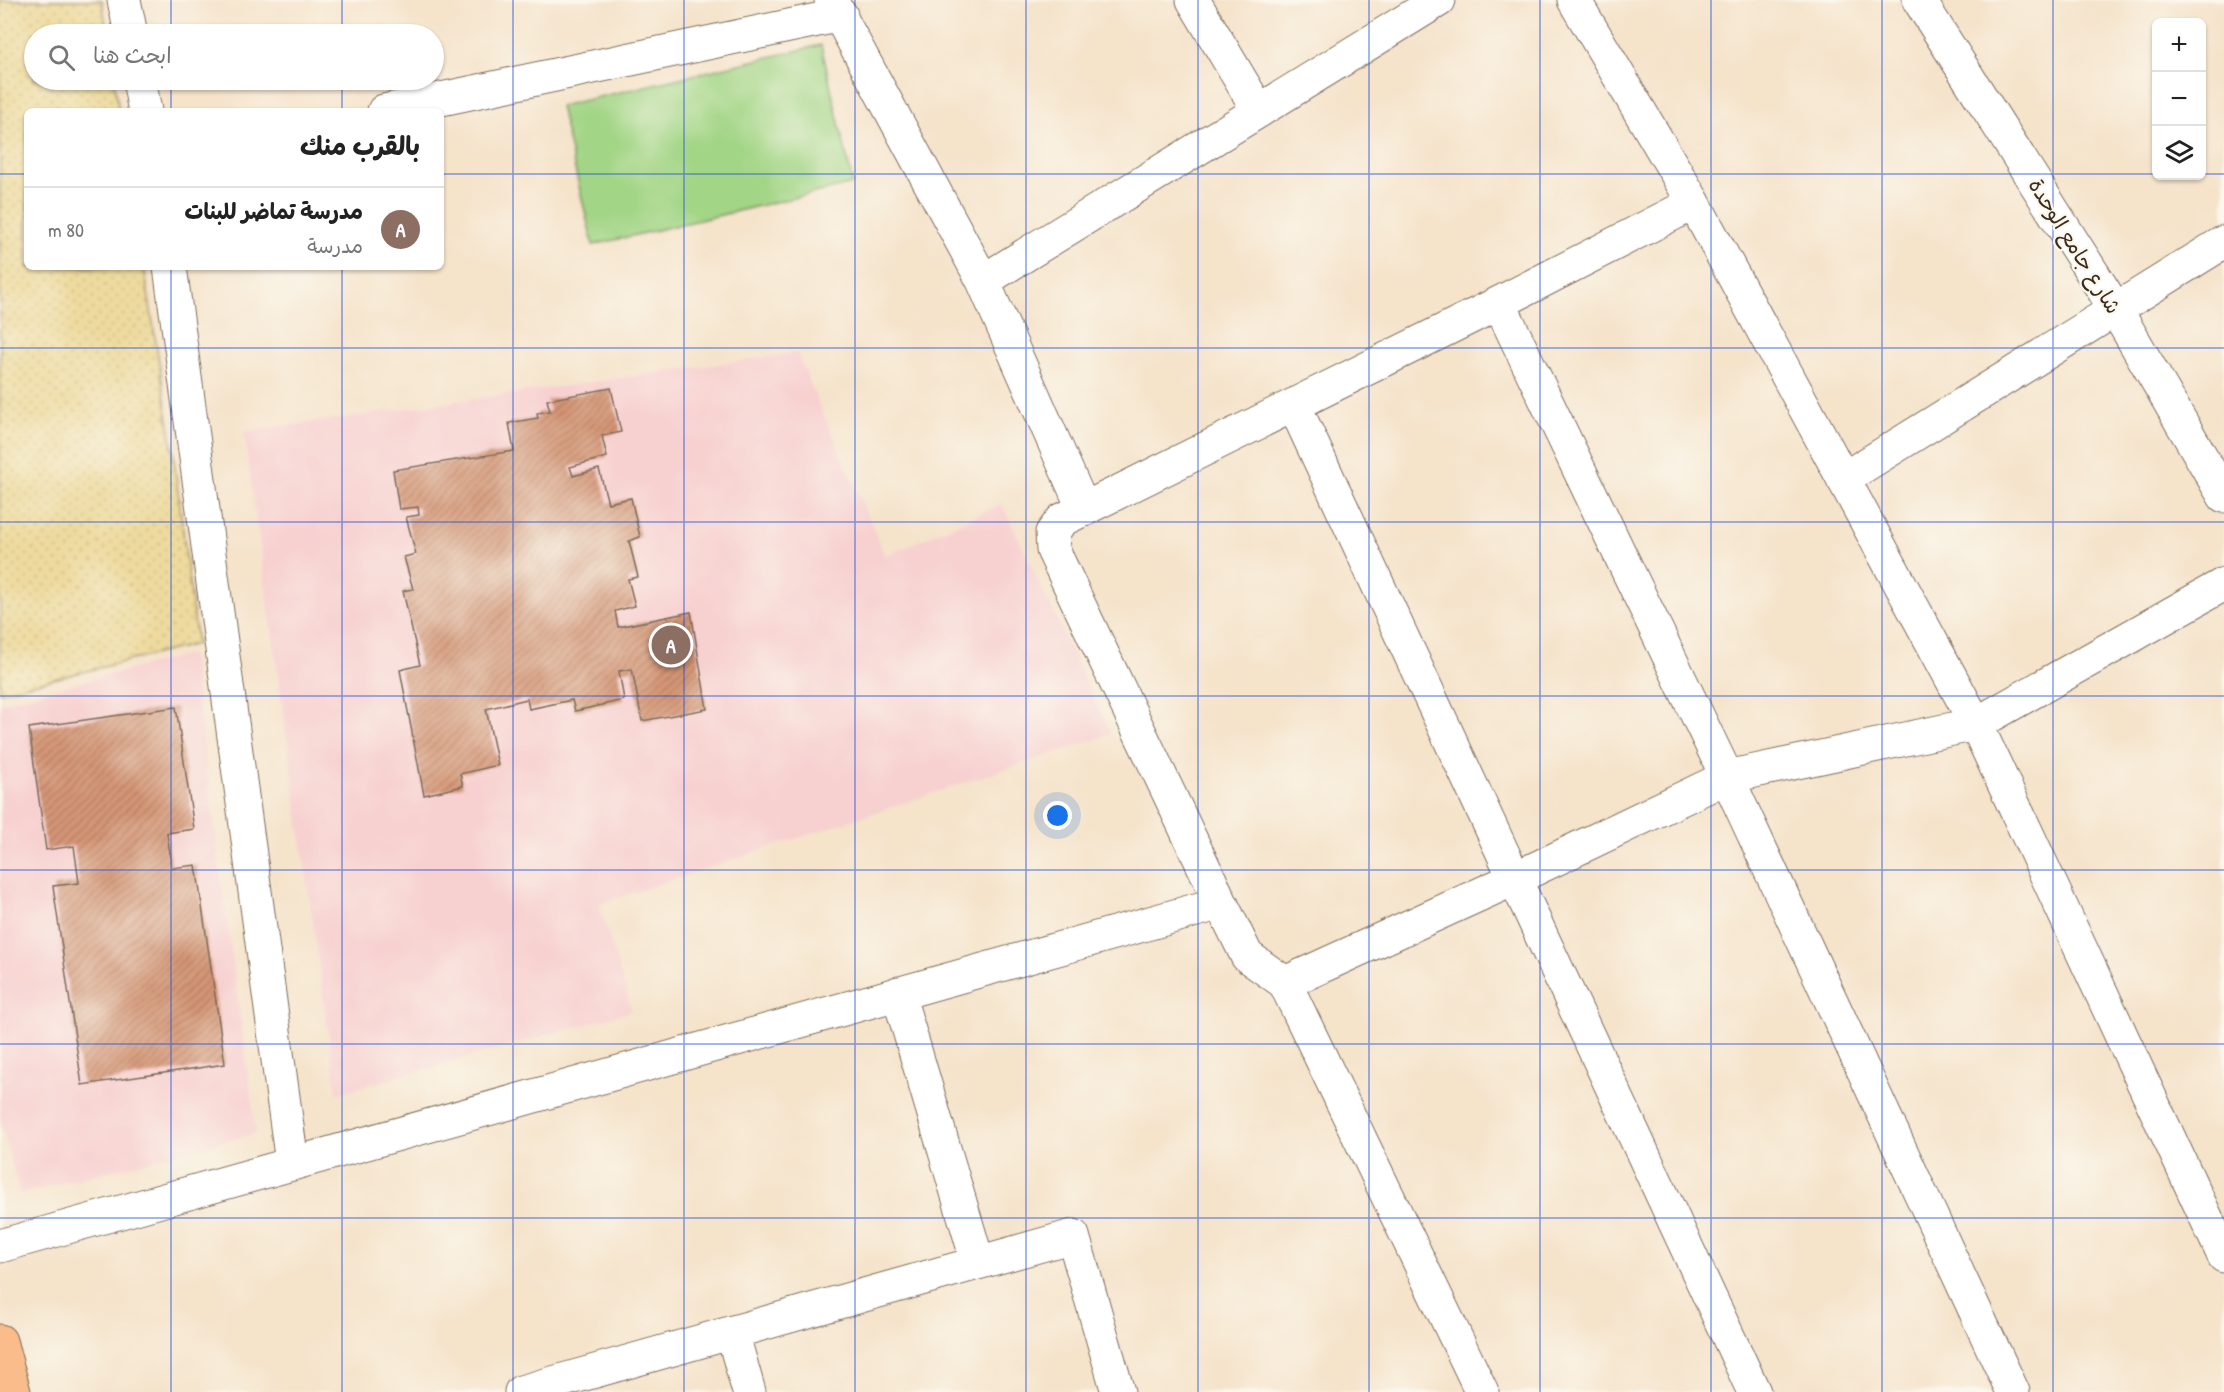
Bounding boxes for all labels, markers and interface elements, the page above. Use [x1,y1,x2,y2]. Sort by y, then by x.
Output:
map controls [2152,18,2206,180]
button: + [2152,18,2206,72]
search box [24,24,444,90]
text: ابحث هنا [93,40,172,70]
icon: search [45,41,78,74]
button: − [2152,72,2206,126]
button: layers [2152,126,2206,180]
text: بالقرب منك [300,128,420,163]
street label: شارع جامع الوحدة [2021,173,2128,320]
text: مدرسة تماضر للبنات [185,196,363,226]
text: 80 m [48,216,84,243]
text: A [396,216,405,243]
text: مدرسة [307,232,363,259]
pin: A [652,622,690,668]
your location [1043,801,1072,830]

